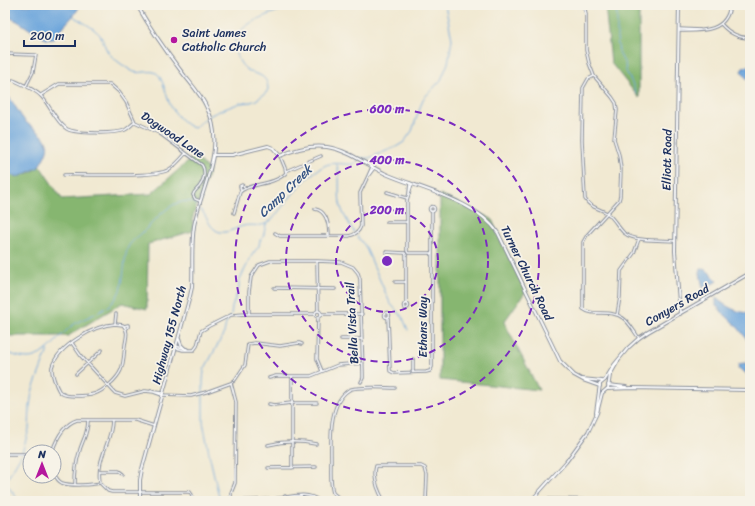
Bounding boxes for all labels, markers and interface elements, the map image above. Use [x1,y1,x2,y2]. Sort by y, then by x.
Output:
scale bar [24,22,75,48]
place label: Saint James Catholic Church [182,22,266,58]
text: 200 m [30,25,64,47]
marker: Saint James Catholic Church [169,35,179,45]
text: 600 m [369,98,405,120]
street label: Dogwood Lane [136,105,210,165]
street label: Elliott Road [655,127,679,191]
text: 400 m [368,149,405,171]
water label: Camp Creek [252,158,319,223]
text: 200 m [369,199,405,221]
street label: Turner Church Road [494,221,560,325]
centre of rings [380,254,394,268]
street label: Conyers Road [640,277,714,332]
street label: Bella Vista Trail [339,281,365,365]
street label: Highway 155 North [145,283,193,387]
street label: Ethans Way [412,296,434,357]
north arrow [22,444,62,484]
text: N [37,445,46,464]

